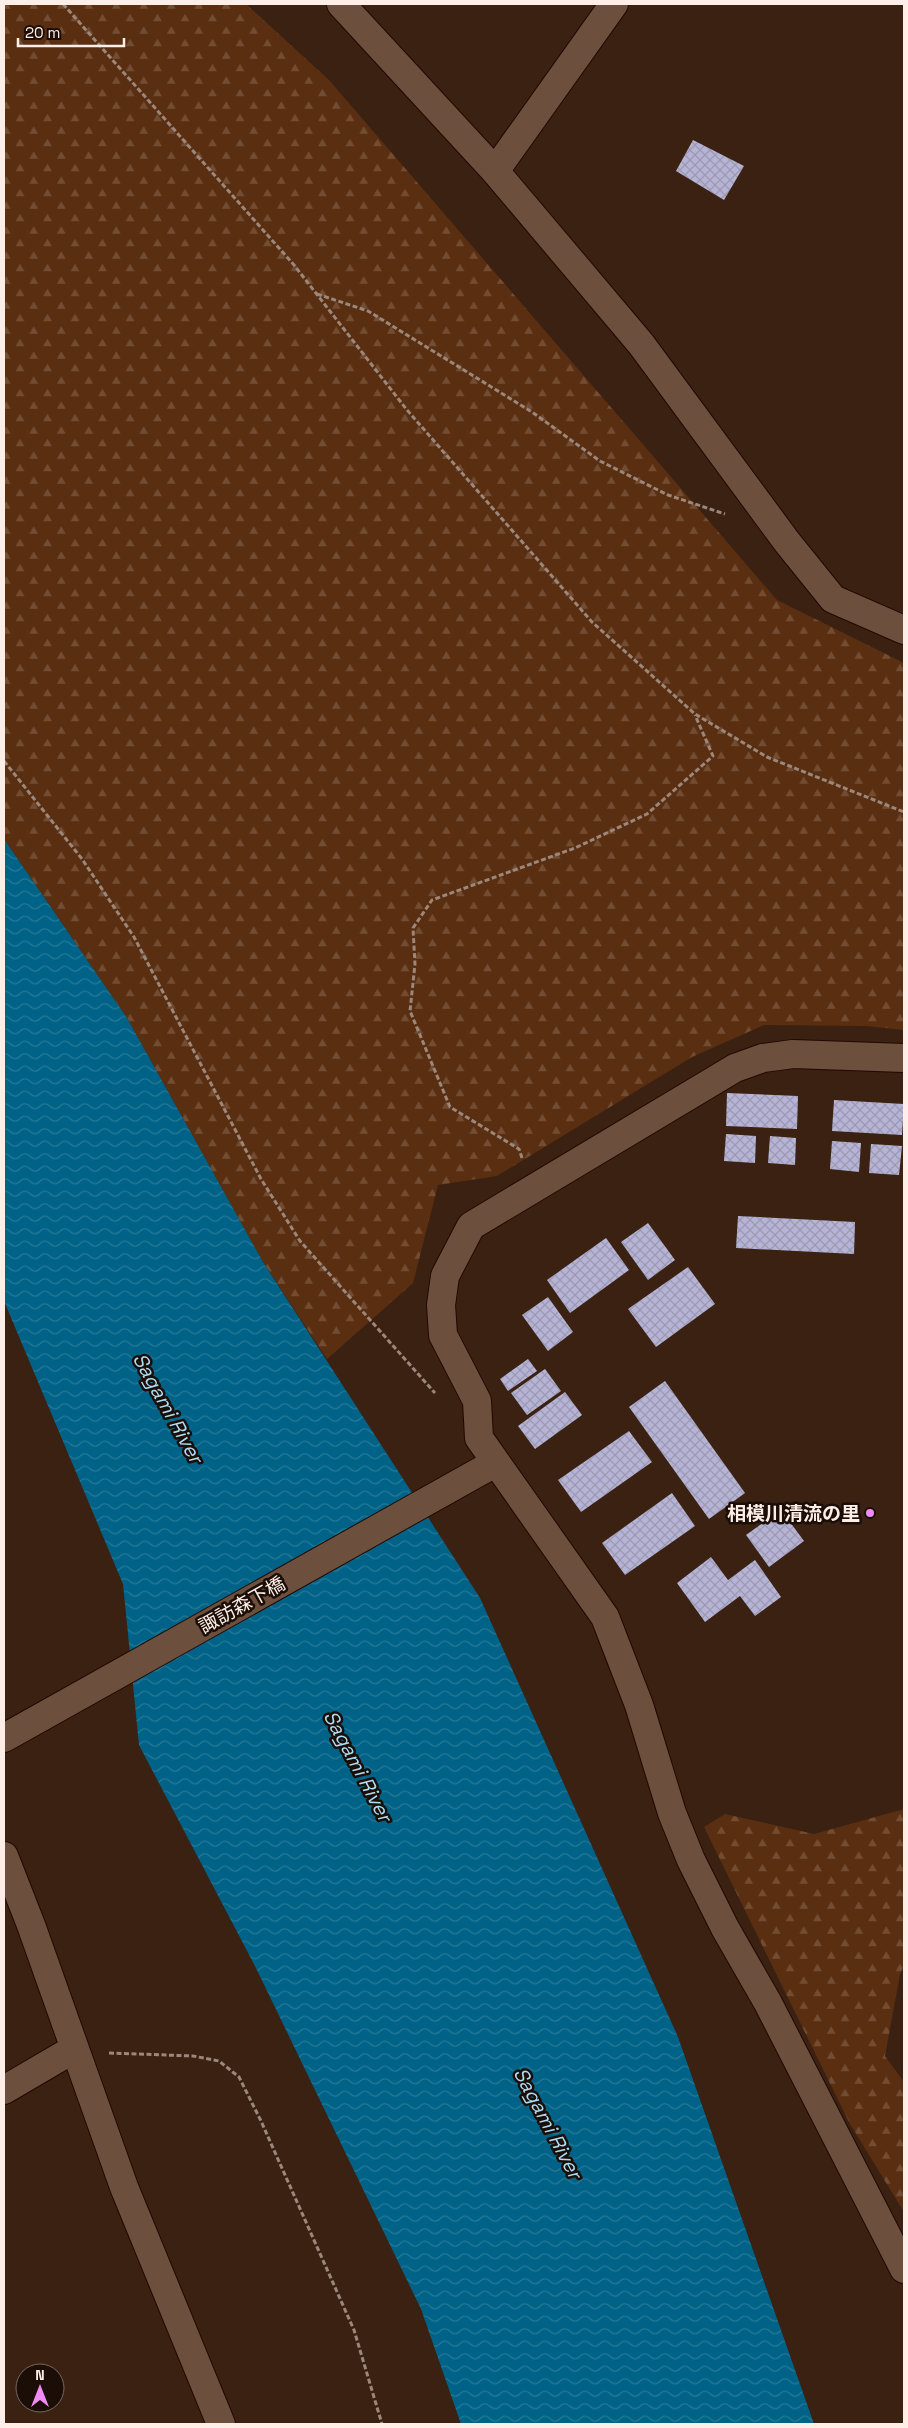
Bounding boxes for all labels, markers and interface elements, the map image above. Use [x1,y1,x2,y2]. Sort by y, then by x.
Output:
scale bar [18,15,124,47]
text: 20 m [25,23,60,42]
water label: Sagami River [127,1348,210,1470]
place label: 相模川清流の里 [727,1501,860,1526]
marker: 相模川清流の里 [864,1507,876,1519]
street label: 諏訪森下橋 [194,1571,290,1639]
water label: Sagami River [318,1706,399,1828]
water label: Sagami River [508,2063,589,2185]
north arrow [15,2363,65,2413]
text: N [35,2366,45,2384]

